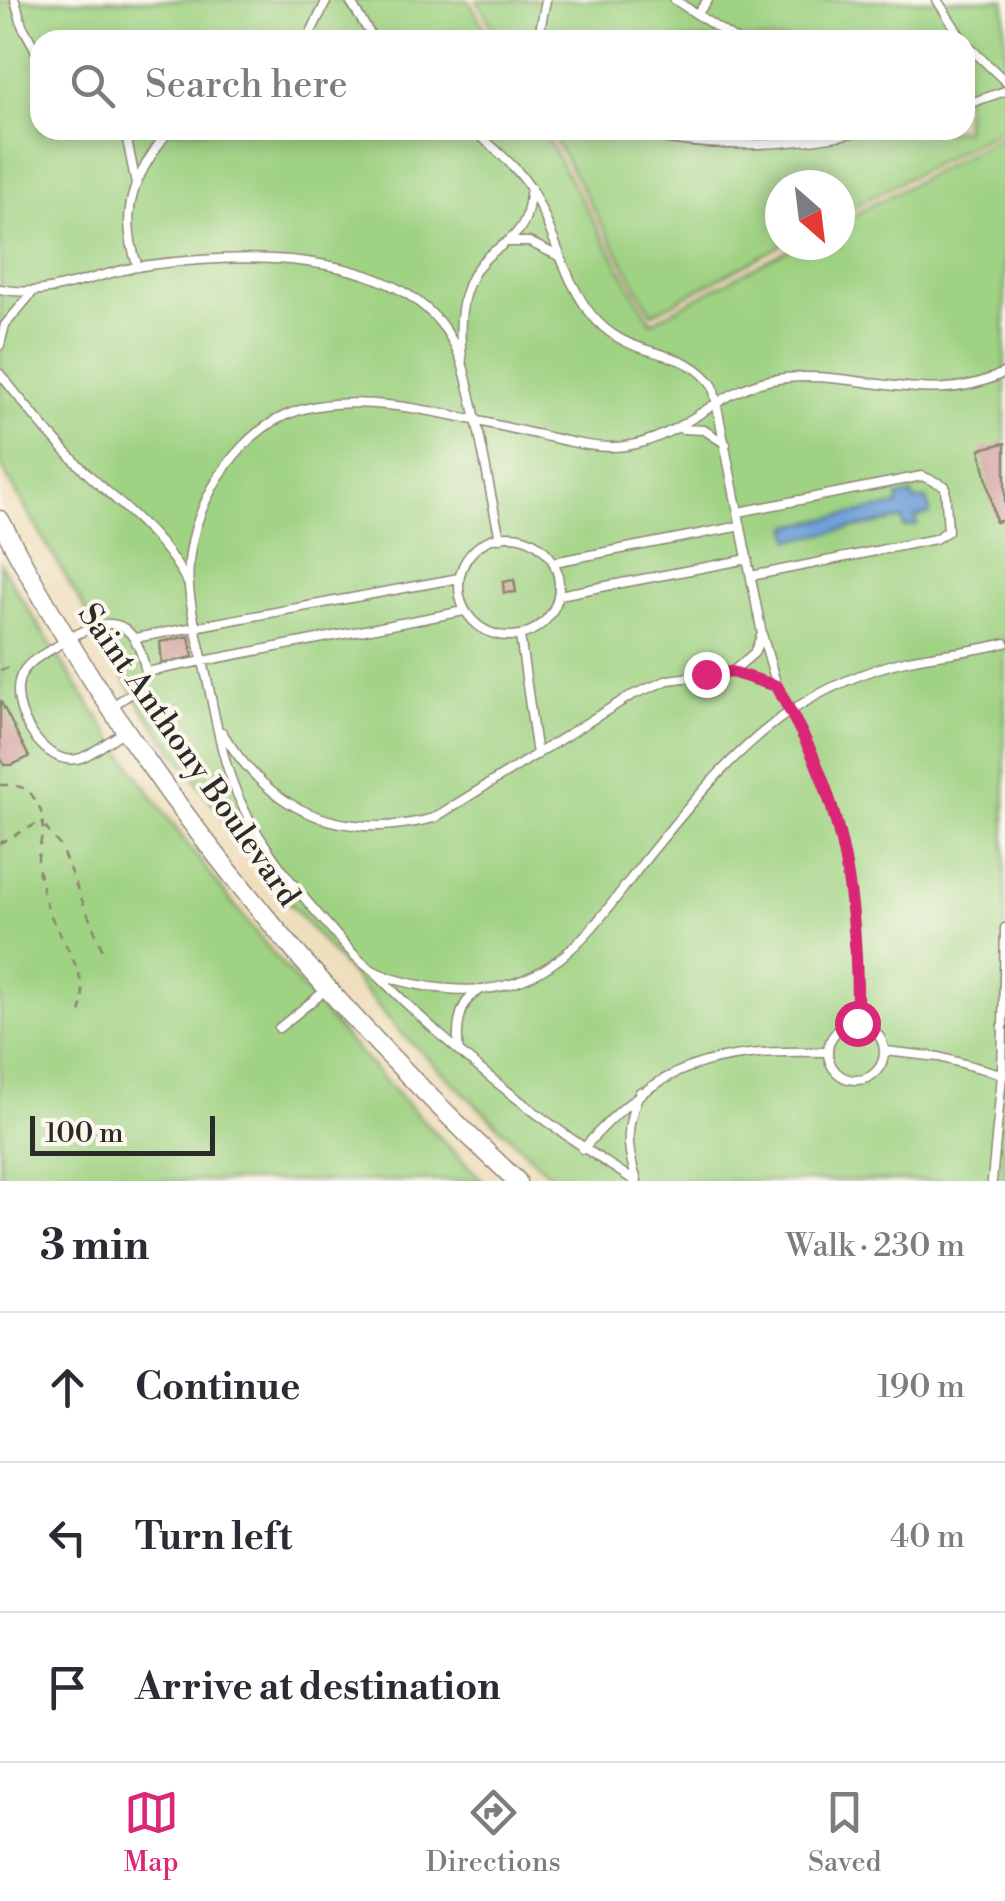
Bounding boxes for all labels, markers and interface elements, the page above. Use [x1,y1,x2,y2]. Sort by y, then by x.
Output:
search box [30,30,975,140]
icon: search [65,58,120,113]
text: Search here [145,62,348,109]
north arrow [765,170,855,260]
street label: Saint Anthony Boulevard [69,596,309,914]
route end [684,652,730,698]
route start [835,1001,881,1047]
scale bar [30,1111,215,1156]
text: 100 m [45,1116,124,1151]
text: 3 min [40,1220,149,1273]
text: Walk · 230 m [785,1226,965,1266]
icon: ahead [40,1360,95,1415]
text: Continue [135,1364,300,1411]
text: 190 m [877,1367,965,1407]
icon: left [40,1510,95,1565]
text: Turn left [135,1514,292,1561]
text: 40 m [890,1517,965,1557]
icon: arrive [40,1660,95,1715]
text: Arrive at destination [135,1664,501,1711]
tab: Map [124,1785,179,1880]
tab: Directions [426,1785,561,1880]
tab: Saved [808,1785,881,1880]

